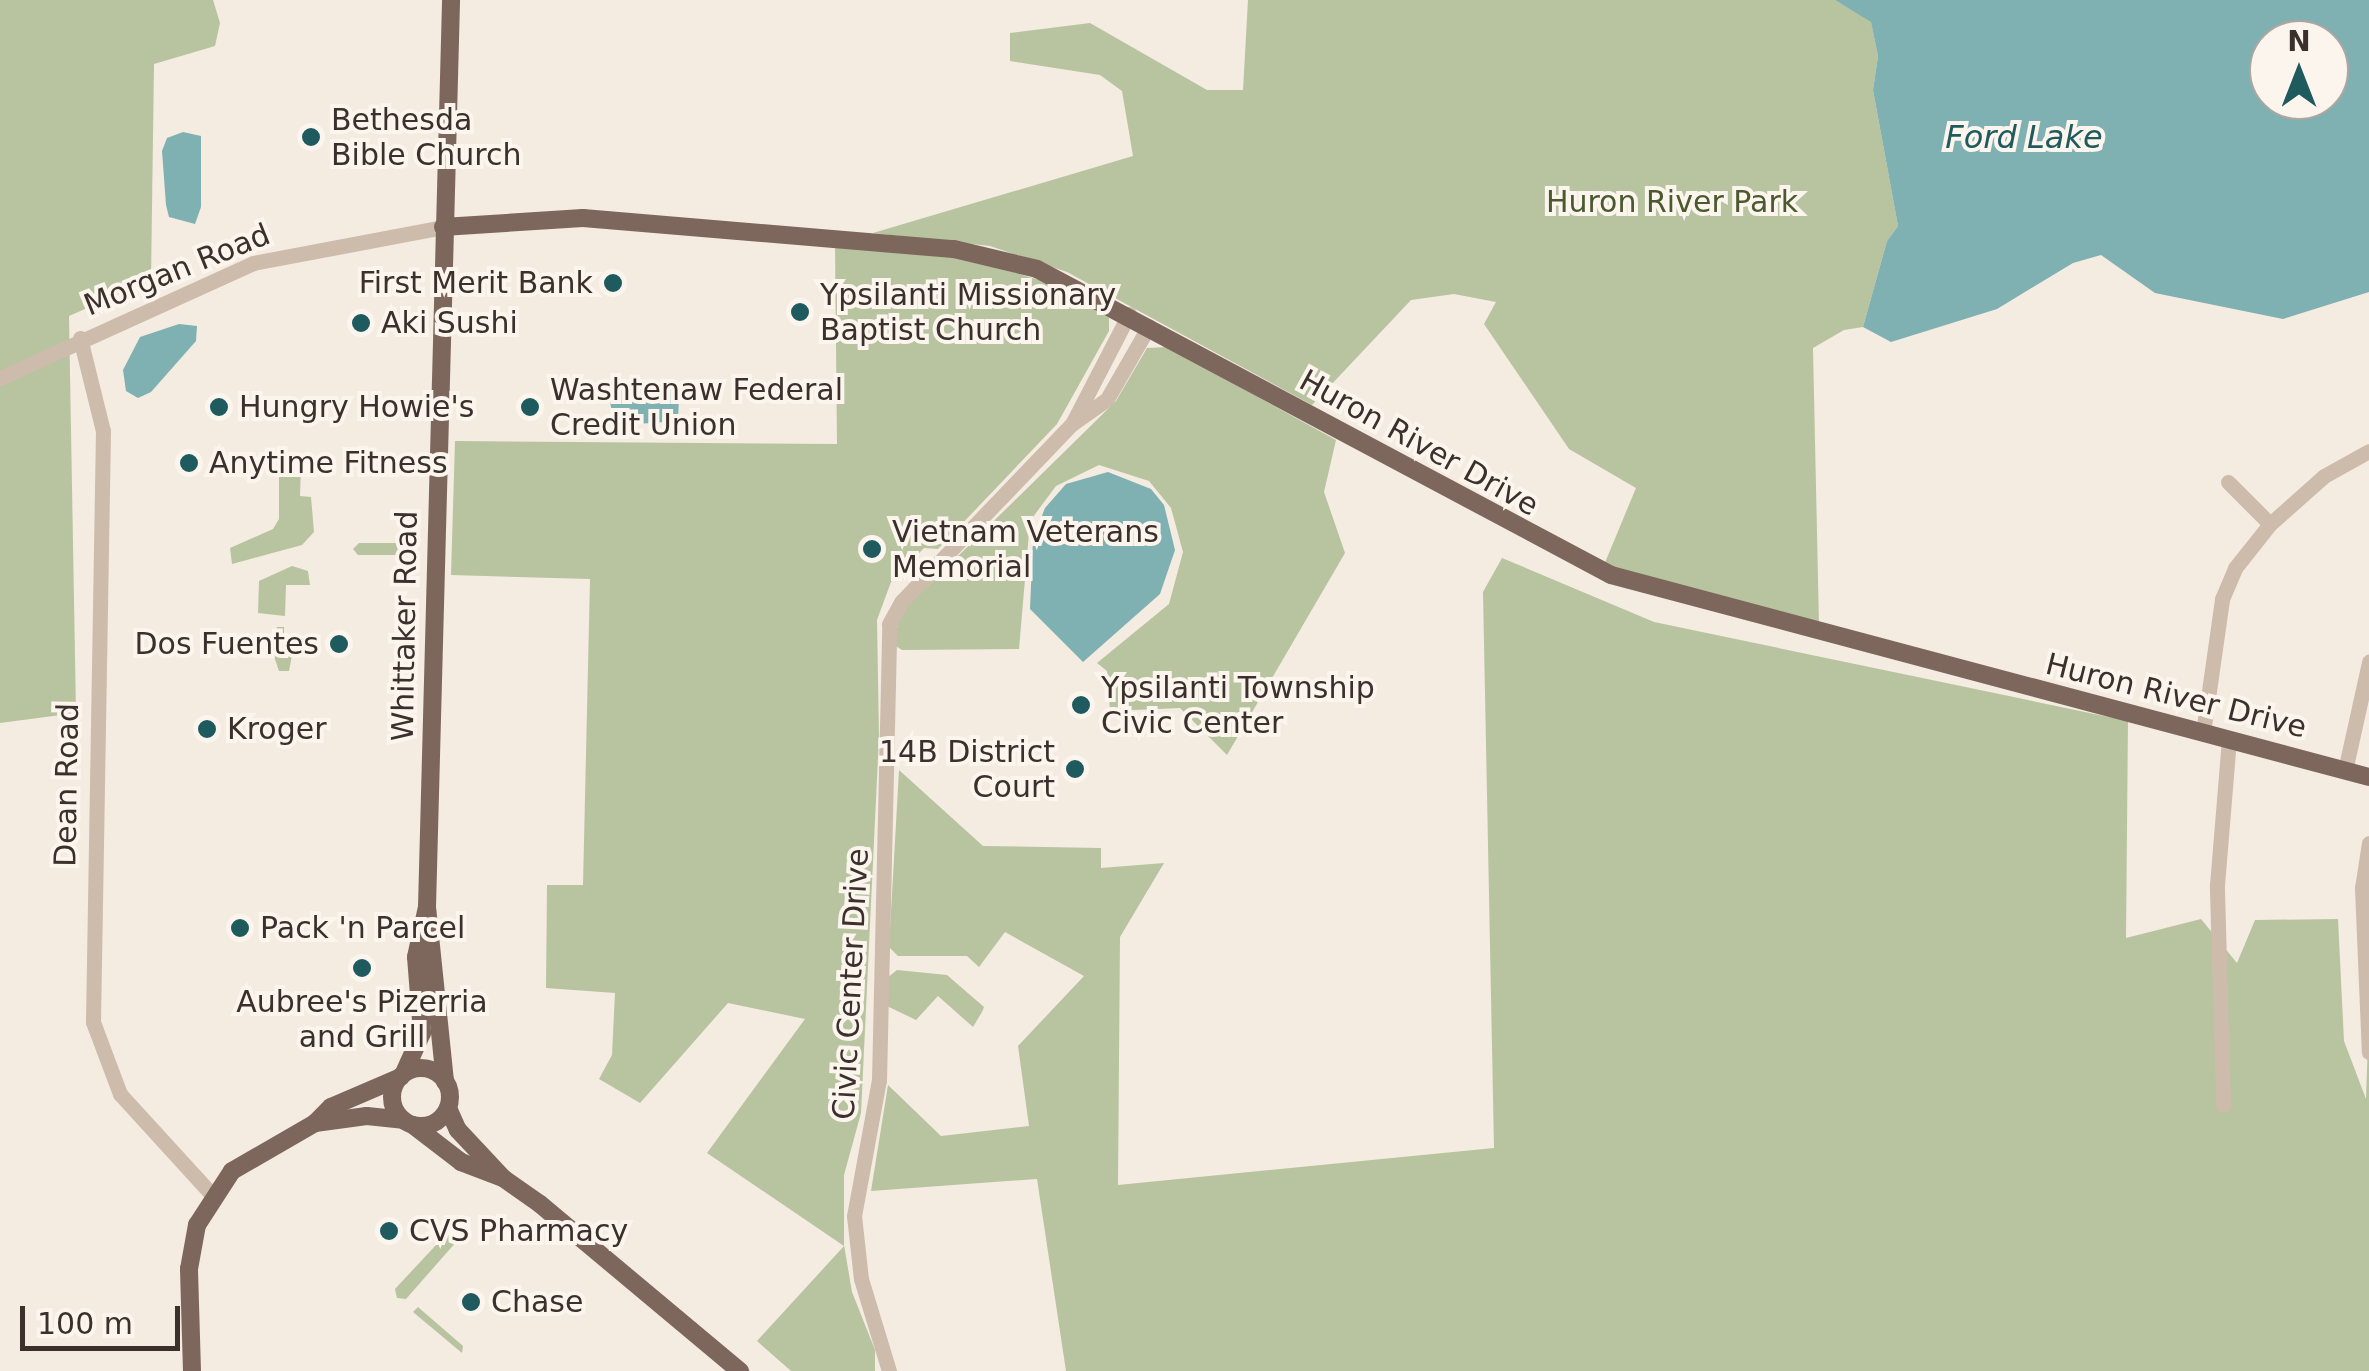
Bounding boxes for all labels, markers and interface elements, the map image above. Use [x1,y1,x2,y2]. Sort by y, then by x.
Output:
north arrow [2249,20,2349,120]
text: N [2287,25,2311,58]
place label: Bethesda Bible Church [331,102,521,172]
water label: Ford Lake [1945,118,2103,156]
marker: Bethesda Bible Church [300,126,322,148]
park label: Huron River Park [1546,184,1798,220]
street label: Morgan Road [79,216,275,324]
place label: First Merit Bank [359,265,593,301]
marker: First Merit Bank [602,272,624,294]
place label: Ypsilanti Missionary Baptist Church [820,277,1116,348]
marker: Ypsilanti Missionary Baptist Church [789,301,811,323]
place label: Aki Sushi [381,305,518,341]
marker: Aki Sushi [350,312,372,334]
street label: Huron River Drive [1293,362,1545,524]
place label: Washtenaw Federal Credit Union [550,372,843,442]
place label: Hungry Howie's [239,389,474,425]
marker: Hungry Howie's [208,396,230,418]
marker: Washtenaw Federal Credit Union [519,396,541,418]
place label: Anytime Fitness [209,445,448,481]
marker: Anytime Fitness [178,452,200,474]
street label: Whittaker Road [385,510,425,742]
place label: Vietnam Veterans Memorial [892,514,1159,584]
marker: Vietnam Veterans Memorial [861,538,883,560]
place label: Dos Fuentes [134,626,319,662]
marker: Dos Fuentes [328,633,350,655]
street label: Huron River Drive [2042,646,2310,746]
place label: Ypsilanti Township Civic Center [1101,670,1375,740]
marker: Ypsilanti Township Civic Center [1070,694,1092,716]
street label: Dean Road [48,703,86,867]
place label: Kroger [227,711,327,747]
marker: Kroger [196,718,218,740]
place label: 14B District Court [879,734,1055,804]
marker: 14B District Court [1064,758,1086,780]
street label: Civic Center Drive [826,847,876,1121]
place label: Pack 'n Parcel [260,910,465,946]
marker: Pack 'n Parcel [229,917,251,939]
marker: Aubree's Pizerria and Grill [351,957,373,979]
place label: Aubree's Pizerria and Grill [236,984,488,1054]
place label: CVS Pharmacy [409,1213,628,1249]
marker: CVS Pharmacy [378,1220,400,1242]
place label: Chase [491,1284,583,1320]
scale bar [25,1286,185,1348]
marker: Chase [460,1291,482,1313]
text: 100 m [37,1306,133,1341]

